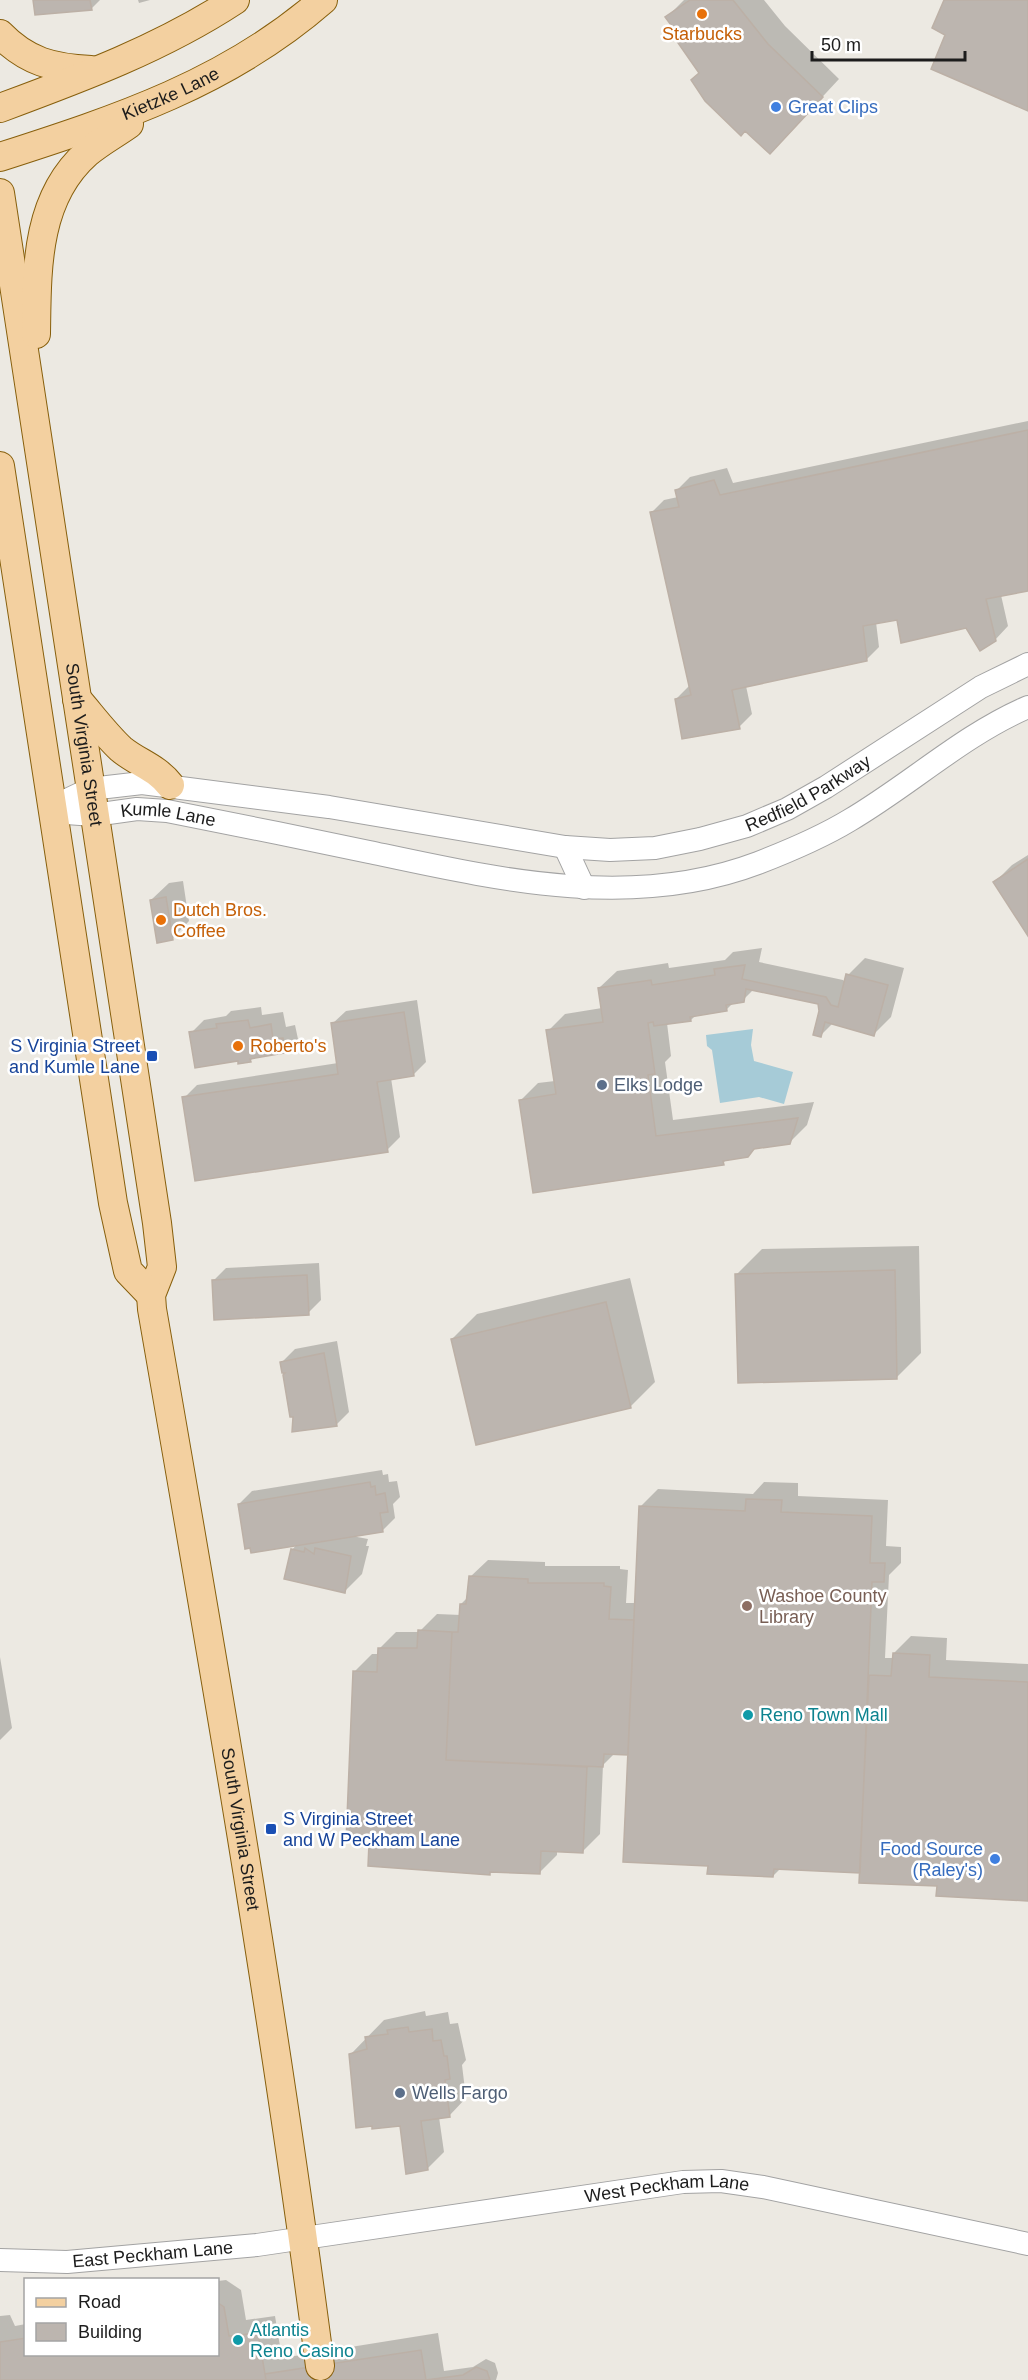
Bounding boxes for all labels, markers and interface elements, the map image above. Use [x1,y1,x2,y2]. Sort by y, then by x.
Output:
marker: Starbucks [695,7,709,21]
place label: Starbucks [662,24,742,44]
scale bar [812,24,965,62]
text: 50 m [821,35,861,55]
street label: Kietzke Lane [119,63,222,124]
place label: Great Clips [788,97,878,117]
marker: Great Clips [769,100,783,114]
street label: South Virginia Street [62,662,106,828]
street label: Redfield Parkway [742,751,874,836]
street label: Kumle Lane [119,799,217,830]
place label: Dutch Bros. Coffee [173,900,267,941]
marker: Dutch Bros. Coffee [154,913,168,927]
place label: S Virginia Street and Kumle Lane [9,1036,140,1077]
place label: Roberto's [250,1036,326,1056]
marker: Roberto's [231,1039,245,1053]
marker: S Virginia Street and Kumle Lane [145,1049,159,1063]
place label: Elks Lodge [614,1075,703,1095]
marker: Elks Lodge [595,1078,609,1092]
place label: Washoe County Library [759,1586,886,1627]
marker: Washoe County Library [740,1599,754,1613]
place label: Reno Town Mall [760,1705,888,1725]
marker: Reno Town Mall [741,1708,755,1722]
street label: South Virginia Street [217,1746,263,1912]
place label: S Virginia Street and W Peckham Lane [283,1809,460,1850]
marker: S Virginia Street and W Peckham Lane [264,1822,278,1836]
place label: Food Source (Raley's) [880,1839,983,1880]
marker: Food Source (Raley's) [988,1852,1002,1866]
place label: Wells Fargo [412,2083,508,2103]
marker: Wells Fargo [393,2086,407,2100]
street label: West Peckham Lane [583,2171,751,2206]
street label: East Peckham Lane [71,2237,234,2271]
legend [24,2278,219,2356]
text: Road [78,2292,121,2312]
place label: Atlantis Reno Casino [250,2320,354,2361]
text: Building [78,2322,142,2342]
marker: Atlantis Reno Casino [231,2333,245,2347]

